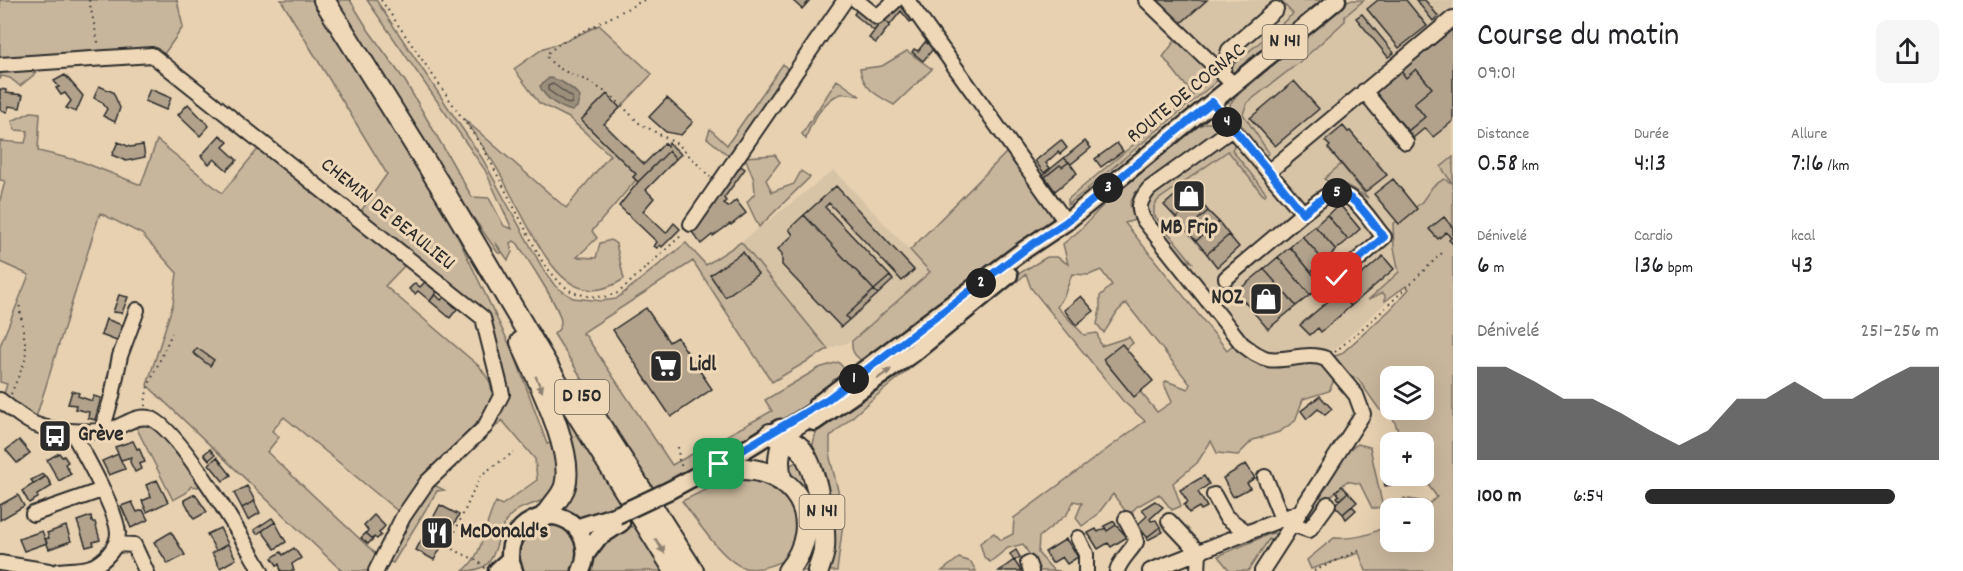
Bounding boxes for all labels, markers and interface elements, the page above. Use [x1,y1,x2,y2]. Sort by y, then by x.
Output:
text: Course du matin [1477,14,1679,61]
button: share [1876,20,1939,83]
road number: N 141 [1262,25,1308,59]
street label: ROUTE DE COGNAC [1121,37,1253,151]
text: 09:01 [1477,60,1516,88]
pin: 4 [1212,107,1242,137]
text: 4 [1224,110,1230,133]
text: Distance [1477,123,1529,146]
text: Durée [1634,123,1669,146]
text: Allure [1791,123,1827,146]
text: 0.58 [1477,146,1518,183]
text: 4:13 [1634,146,1666,183]
text: 7:16 [1791,146,1824,183]
street label: CHEMIN DE BEAULIEU [313,151,461,279]
text: km [1518,155,1539,178]
text: /km [1824,155,1850,178]
pin: 3 [1093,173,1123,203]
text: 3 [1104,176,1112,199]
shop icon: MB Frip [1171,178,1207,214]
pin: 5 [1322,178,1352,208]
text: 5 [1333,181,1341,204]
place label: MB Frip [1160,214,1218,244]
text: Dénivelé [1477,225,1527,248]
text: Cardio [1634,225,1673,248]
text: kcal [1791,225,1815,248]
text: 6 [1477,248,1490,285]
text: 136 [1634,248,1664,285]
text: 43 [1791,248,1813,285]
pin [1311,252,1362,303]
text: m [1490,257,1504,280]
text: bpm [1664,257,1693,280]
icon: check [1320,261,1353,294]
pin: 2 [966,268,996,298]
text: 2 [978,271,985,294]
shop icon: NOZ [1248,281,1284,317]
place label: NOZ [1211,284,1244,314]
text: Dénivelé [1477,318,1539,346]
text: 251–256 m [1861,318,1939,346]
supermarket icon: Lidl [648,348,684,384]
place label: Lidl [689,351,717,381]
pin: 1 [839,364,869,394]
map controls [1380,366,1434,552]
button: layers [1380,366,1434,420]
text: 1 [852,367,856,390]
one-way arrow [876,368,892,380]
one-way arrow [534,376,544,394]
road number: D 150 [555,380,609,414]
bus stop icon: Grève [37,418,73,454]
place label: Grève [78,421,123,451]
button: + [1380,432,1434,486]
pin [693,438,744,489]
icon: arrive [702,447,735,480]
text: 100 m [1477,483,1522,511]
text: 6:54 [1573,483,1604,511]
road number: N 141 [800,495,844,529]
button: − [1380,498,1434,552]
restaurant icon: McDonald's [419,515,455,551]
place label: McDonald's [460,518,548,548]
one-way arrow [654,538,665,554]

